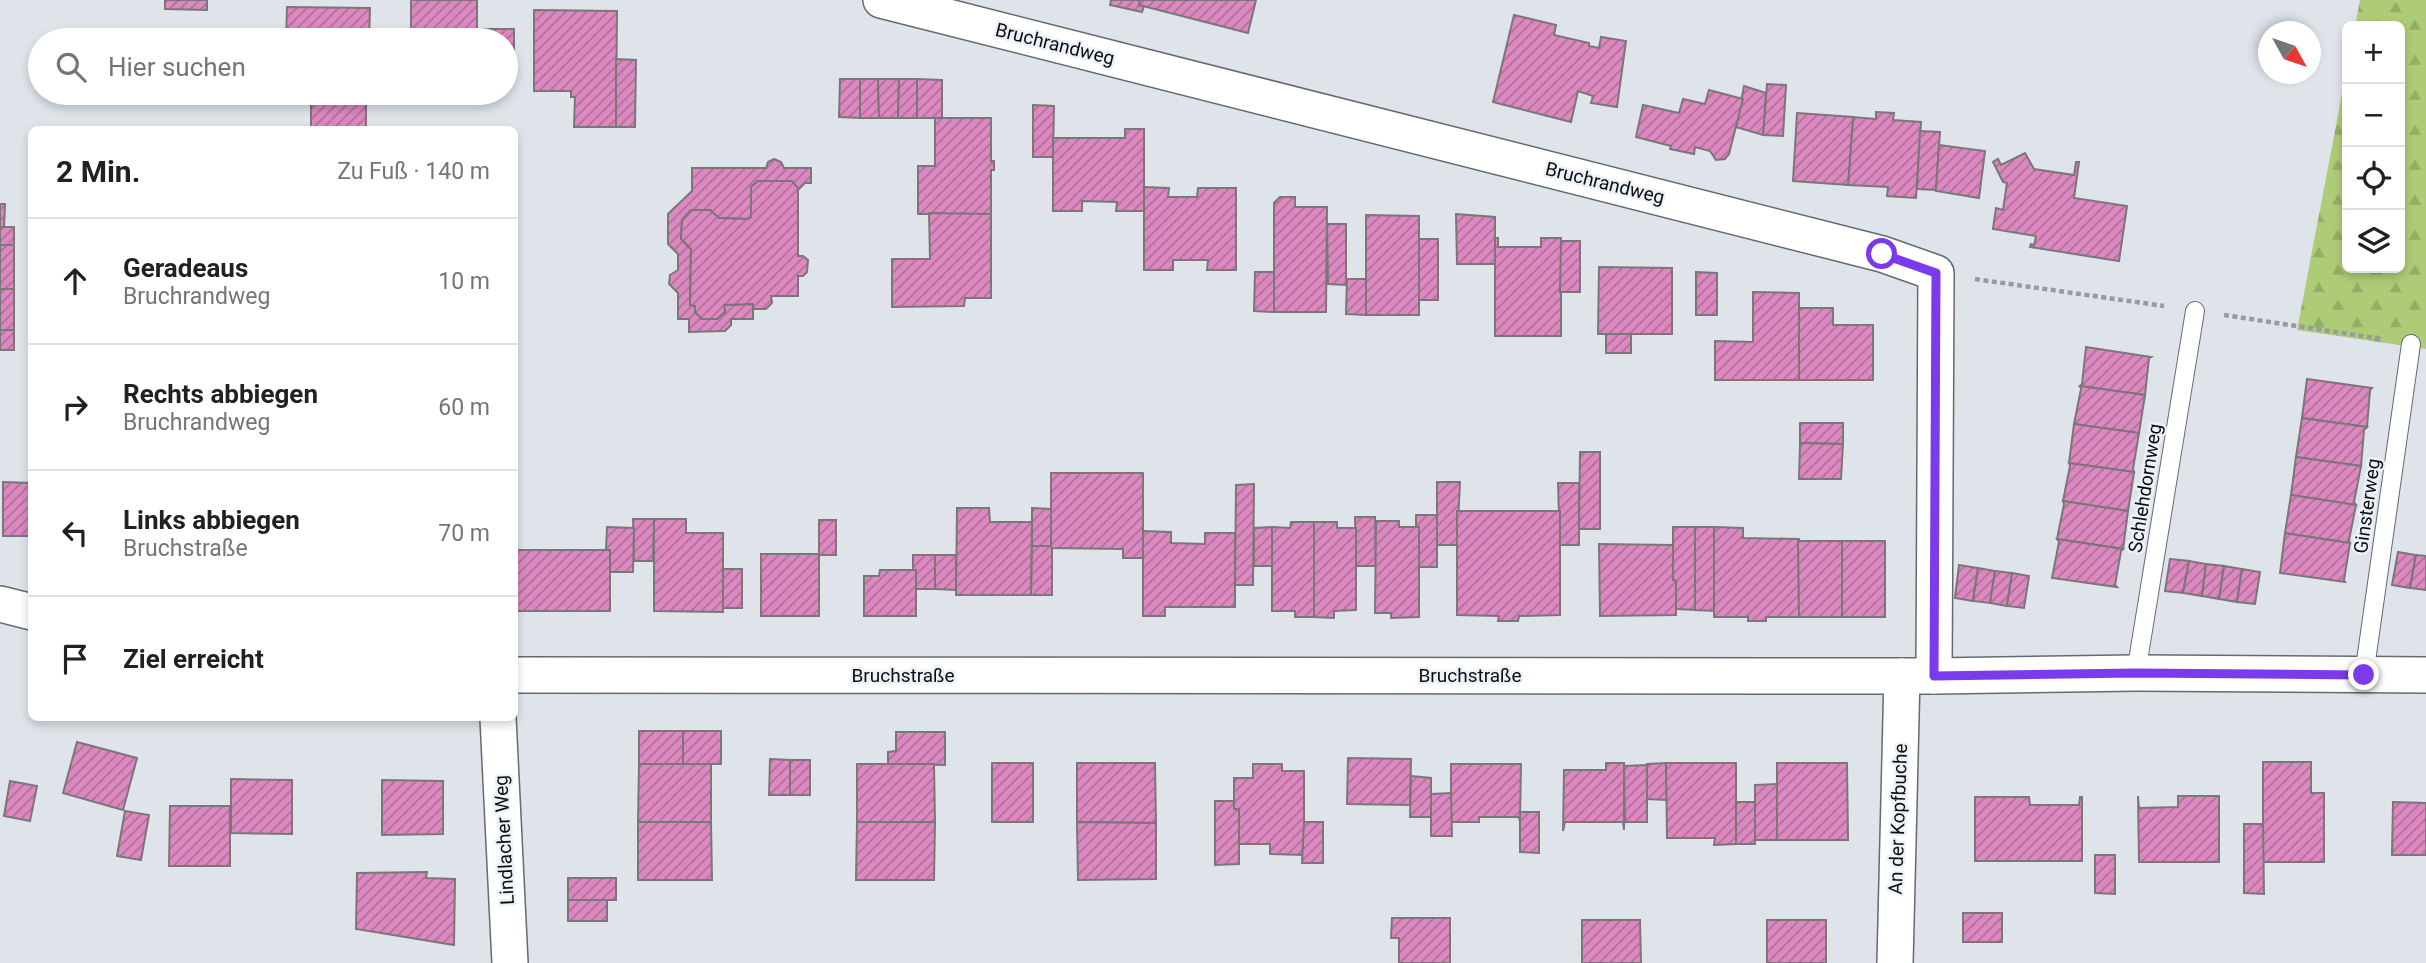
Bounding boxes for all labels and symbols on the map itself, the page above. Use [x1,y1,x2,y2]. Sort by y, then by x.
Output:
street label: Bruchrandweg [993,18,1117,70]
north arrow [2258,21,2321,84]
street label: Bruchrandweg [1543,157,1667,209]
route start [1866,238,1897,269]
street label: Schlehdornweg [2123,422,2167,554]
street label: Ginsterweg [2349,457,2385,555]
route end [2348,659,2379,690]
street label: Bruchstraße [852,664,954,687]
street label: Bruchstraße [1419,664,1521,687]
street label: An der Kopfbuche [1884,743,1912,895]
street label: Lindlacher Weg [489,775,519,905]

